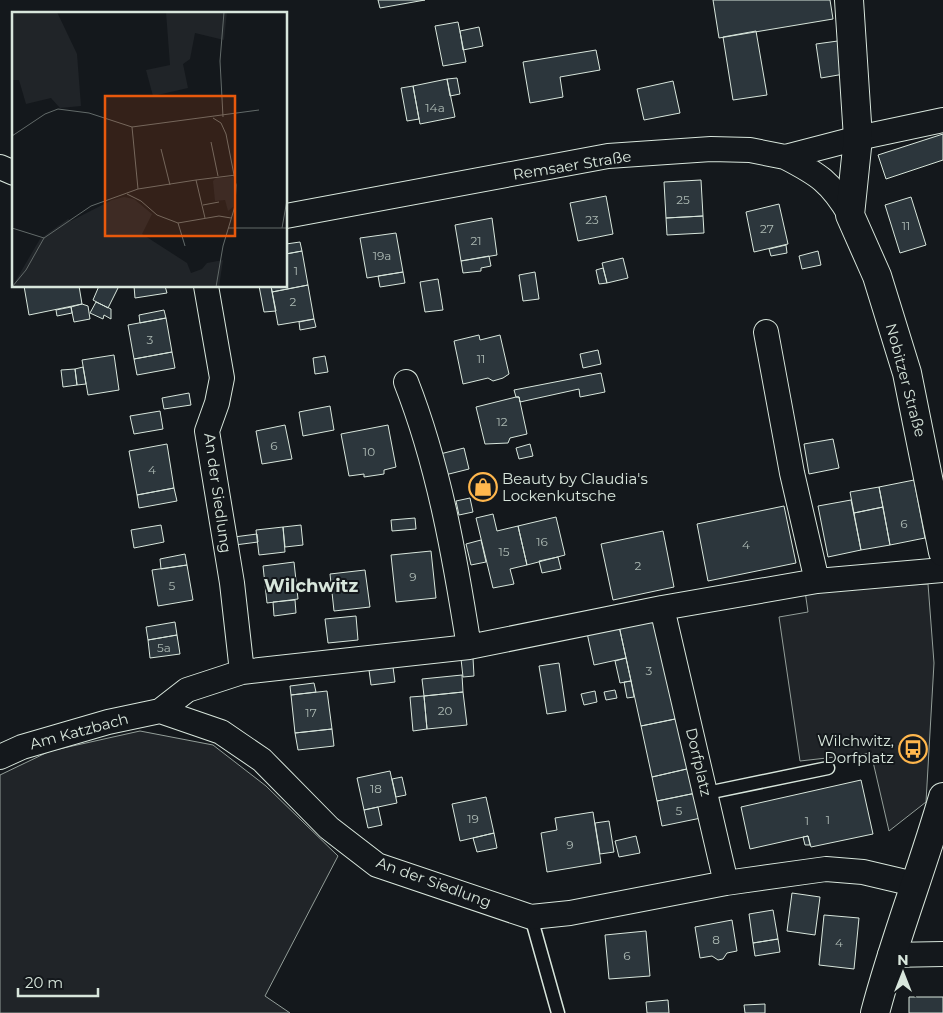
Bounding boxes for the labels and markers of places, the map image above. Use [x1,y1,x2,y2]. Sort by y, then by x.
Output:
place label: Beauty by Claudia's Lockenkutsche [502,469,648,505]
shop icon: Beauty by Claudia's Lockenkutsche [468,472,498,502]
place label: Wilchwitz, Dorfplatz [817,731,894,767]
bus stop icon: Wilchwitz, Dorfplatz [898,734,928,764]

